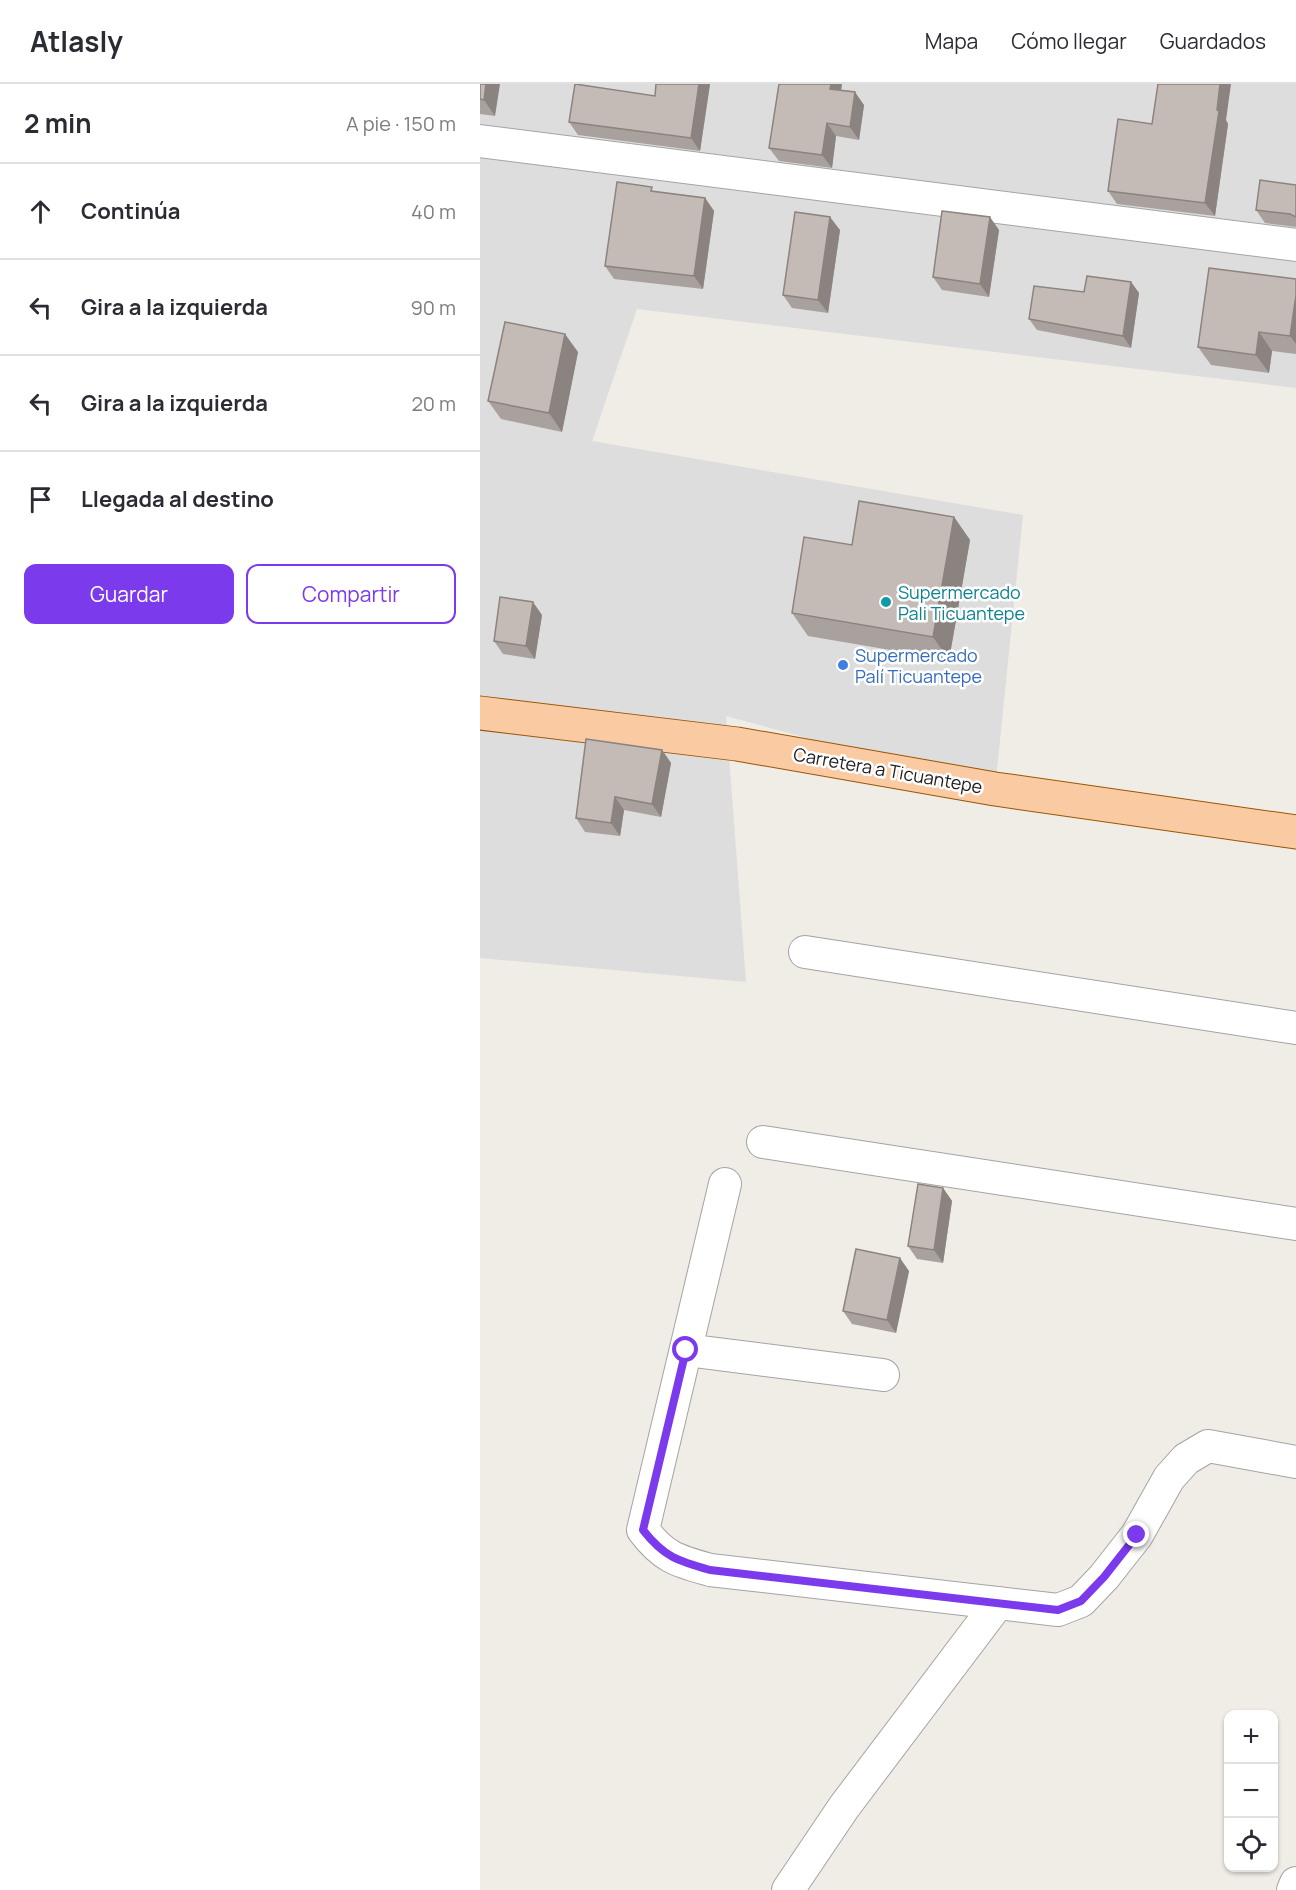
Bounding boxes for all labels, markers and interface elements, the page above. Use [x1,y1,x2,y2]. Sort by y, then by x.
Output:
text: Atlasly [30,22,123,60]
text: Mapa [925,27,978,55]
text: Cómo llegar [1011,27,1127,55]
text: Guardados [1160,27,1266,55]
text: 2 min [24,105,92,141]
text: A pie · 150 m [346,110,456,137]
icon: ahead [24,195,57,228]
text: Continúa [81,196,181,226]
text: 40 m [411,198,456,225]
icon: left [24,291,57,324]
text: Gira a la izquierda [81,292,268,322]
text: 90 m [410,294,456,321]
icon: left [24,387,57,420]
text: Gira a la izquierda [81,388,268,418]
text: 20 m [411,390,456,417]
icon: arrive [24,483,57,516]
text: Llegada al destino [81,484,274,514]
button: Guardar [24,564,234,624]
button: Compartir [246,564,456,624]
place label: Supermercado Pali Ticuantepe [898,580,1025,625]
marker: Supermercado Pali Ticuantepe [879,595,893,609]
place label: Supermercado Palí Ticuantepe [855,643,982,688]
marker: Supermercado Palí Ticuantepe [836,658,850,672]
street label: Carretera a Ticuantepe [792,742,984,798]
route start [672,1336,698,1362]
route end [1123,1521,1149,1547]
map controls [1224,1710,1278,1872]
button: + [1224,1710,1278,1764]
button: − [1224,1764,1278,1818]
button: locate [1224,1818,1278,1872]

